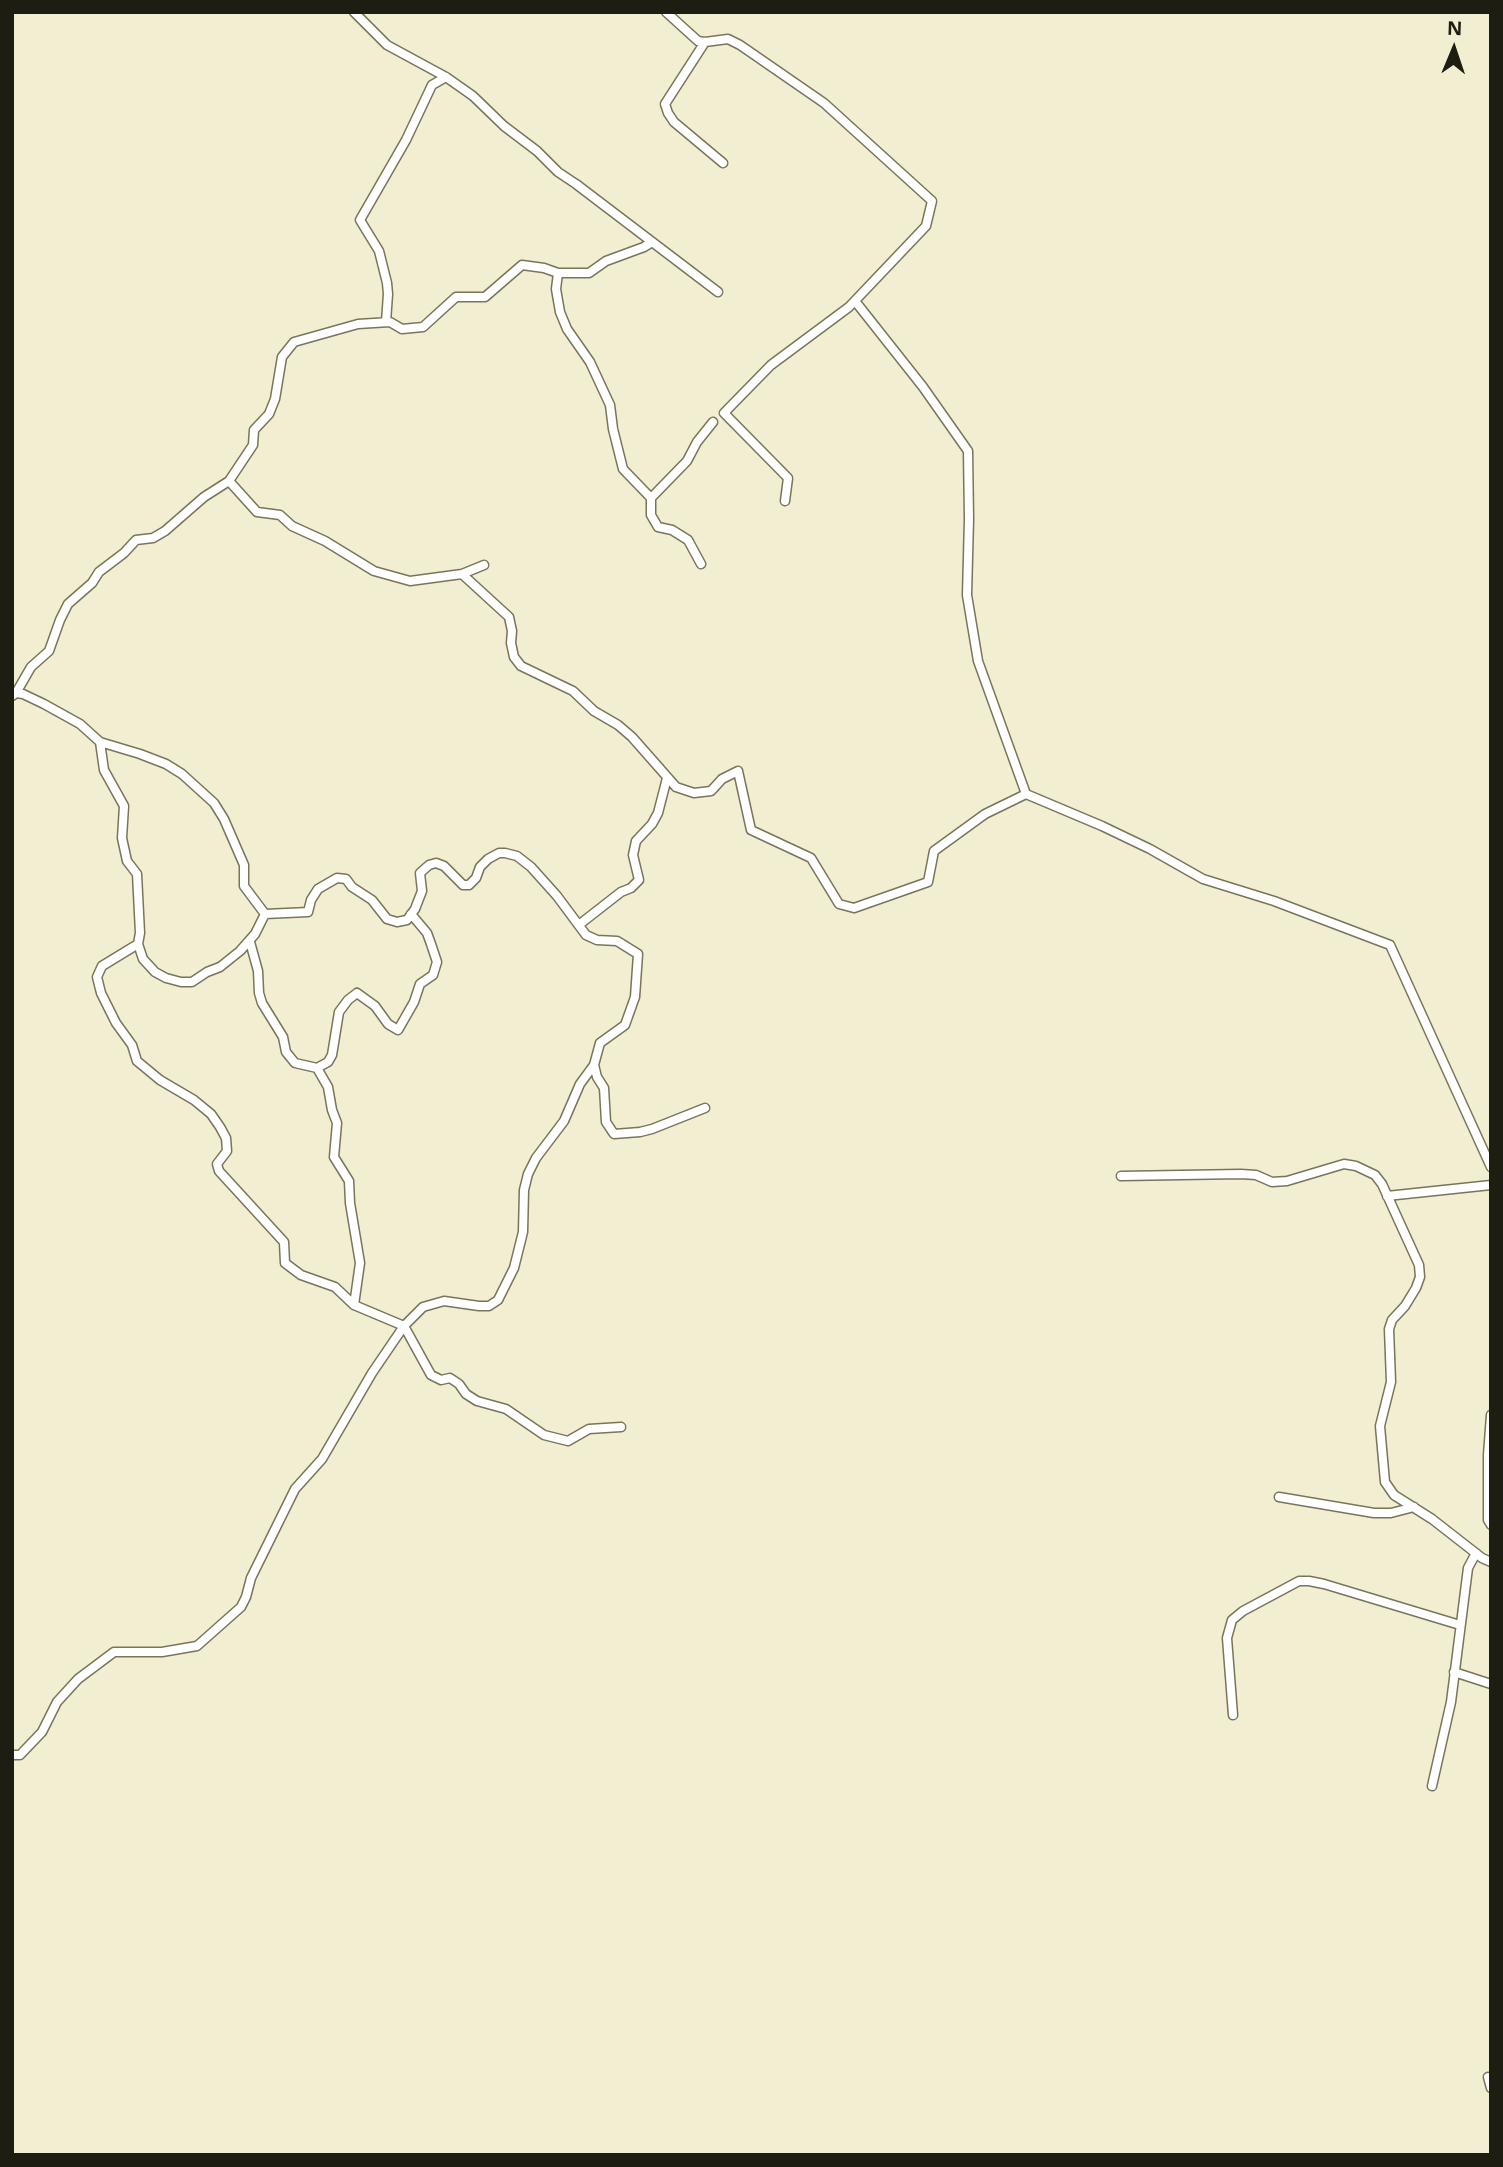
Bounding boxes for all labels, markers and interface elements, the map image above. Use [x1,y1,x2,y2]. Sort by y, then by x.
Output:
north arrow [1419,14,1489,84]
text: N [1447,15,1463,41]

